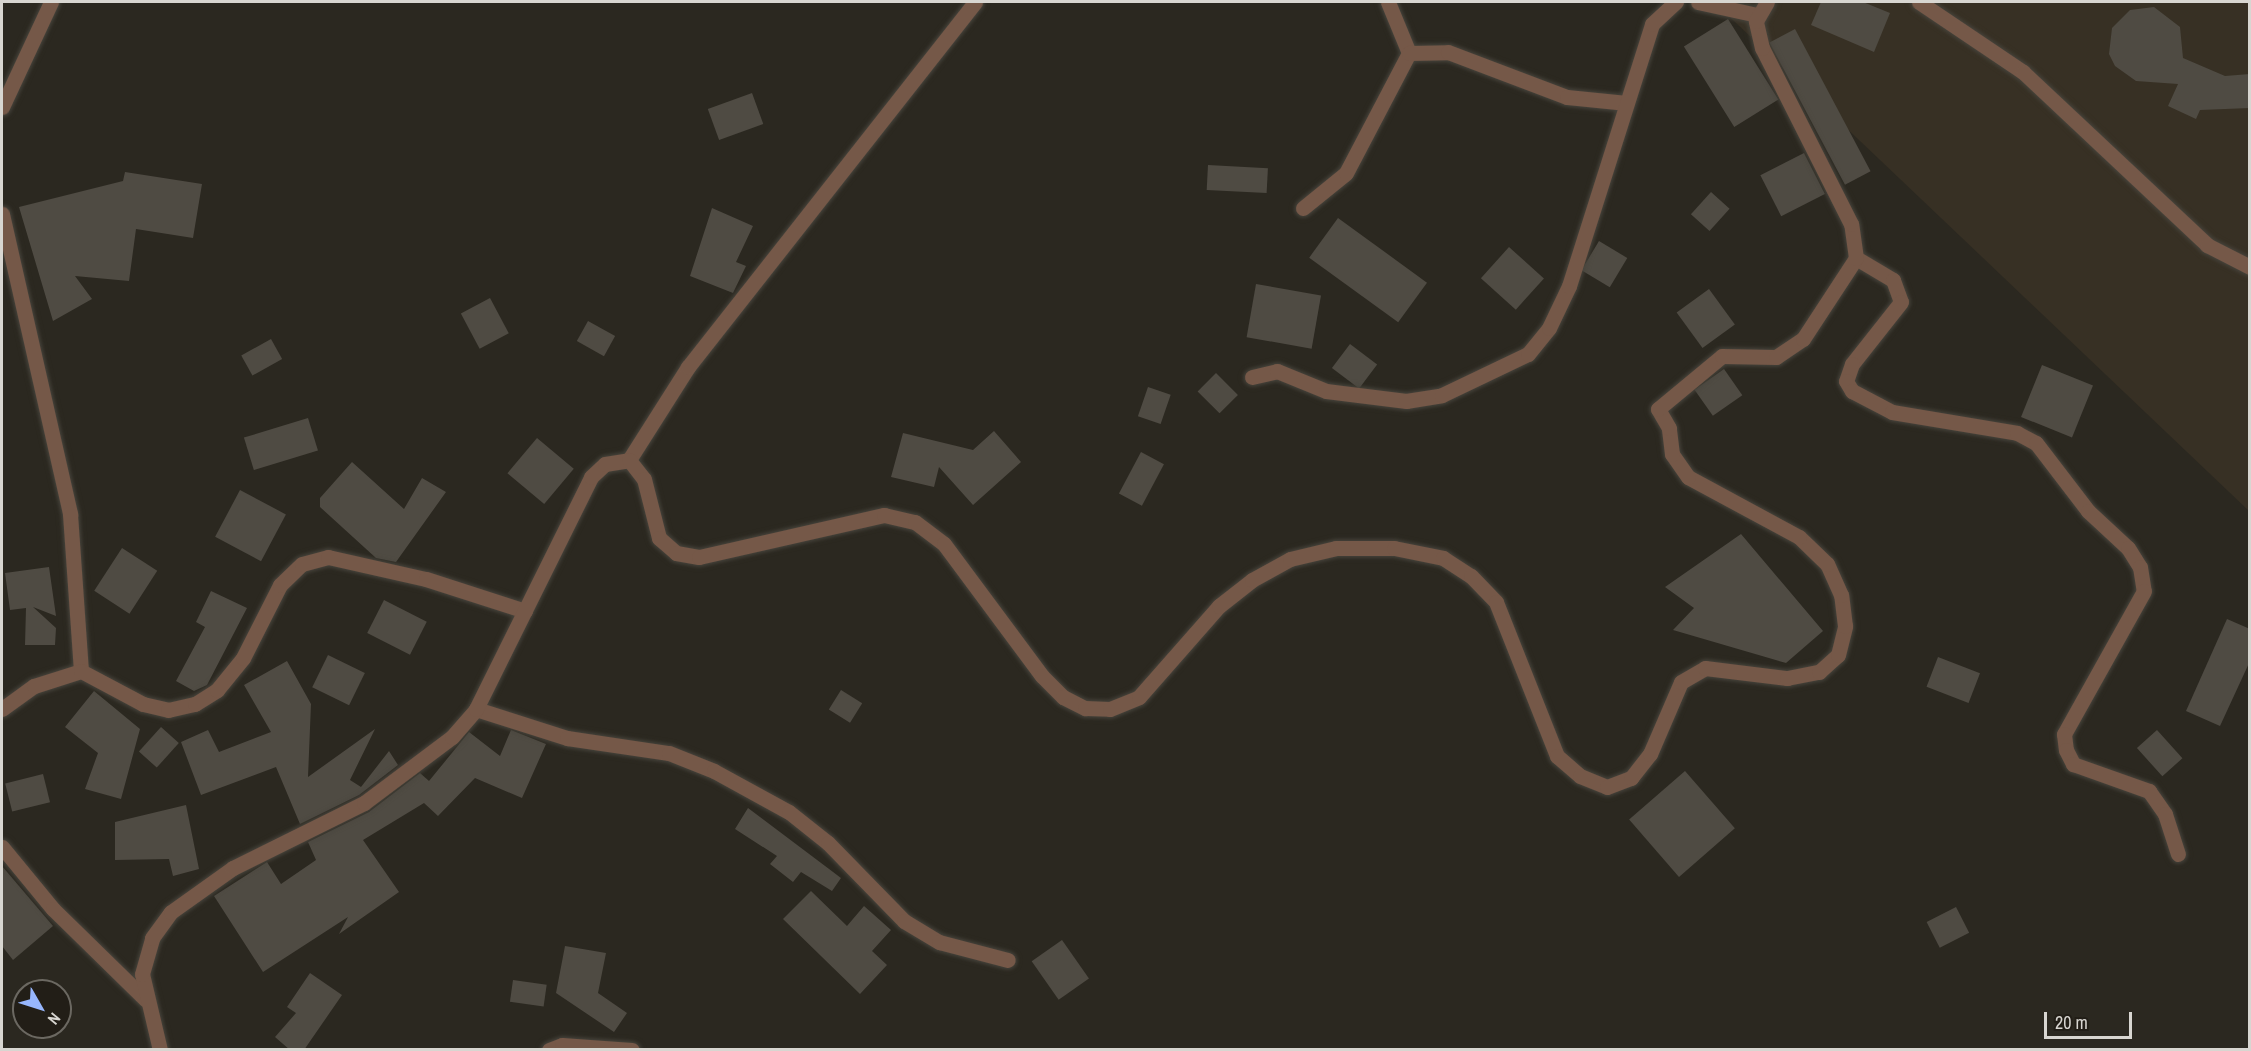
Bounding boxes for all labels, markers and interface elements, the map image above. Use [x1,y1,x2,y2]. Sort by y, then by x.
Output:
north arrow [12,979,72,1039]
scale bar [2047,1000,2136,1038]
text: N [43,1008,66,1030]
text: 20 m [2055,1010,2088,1035]

